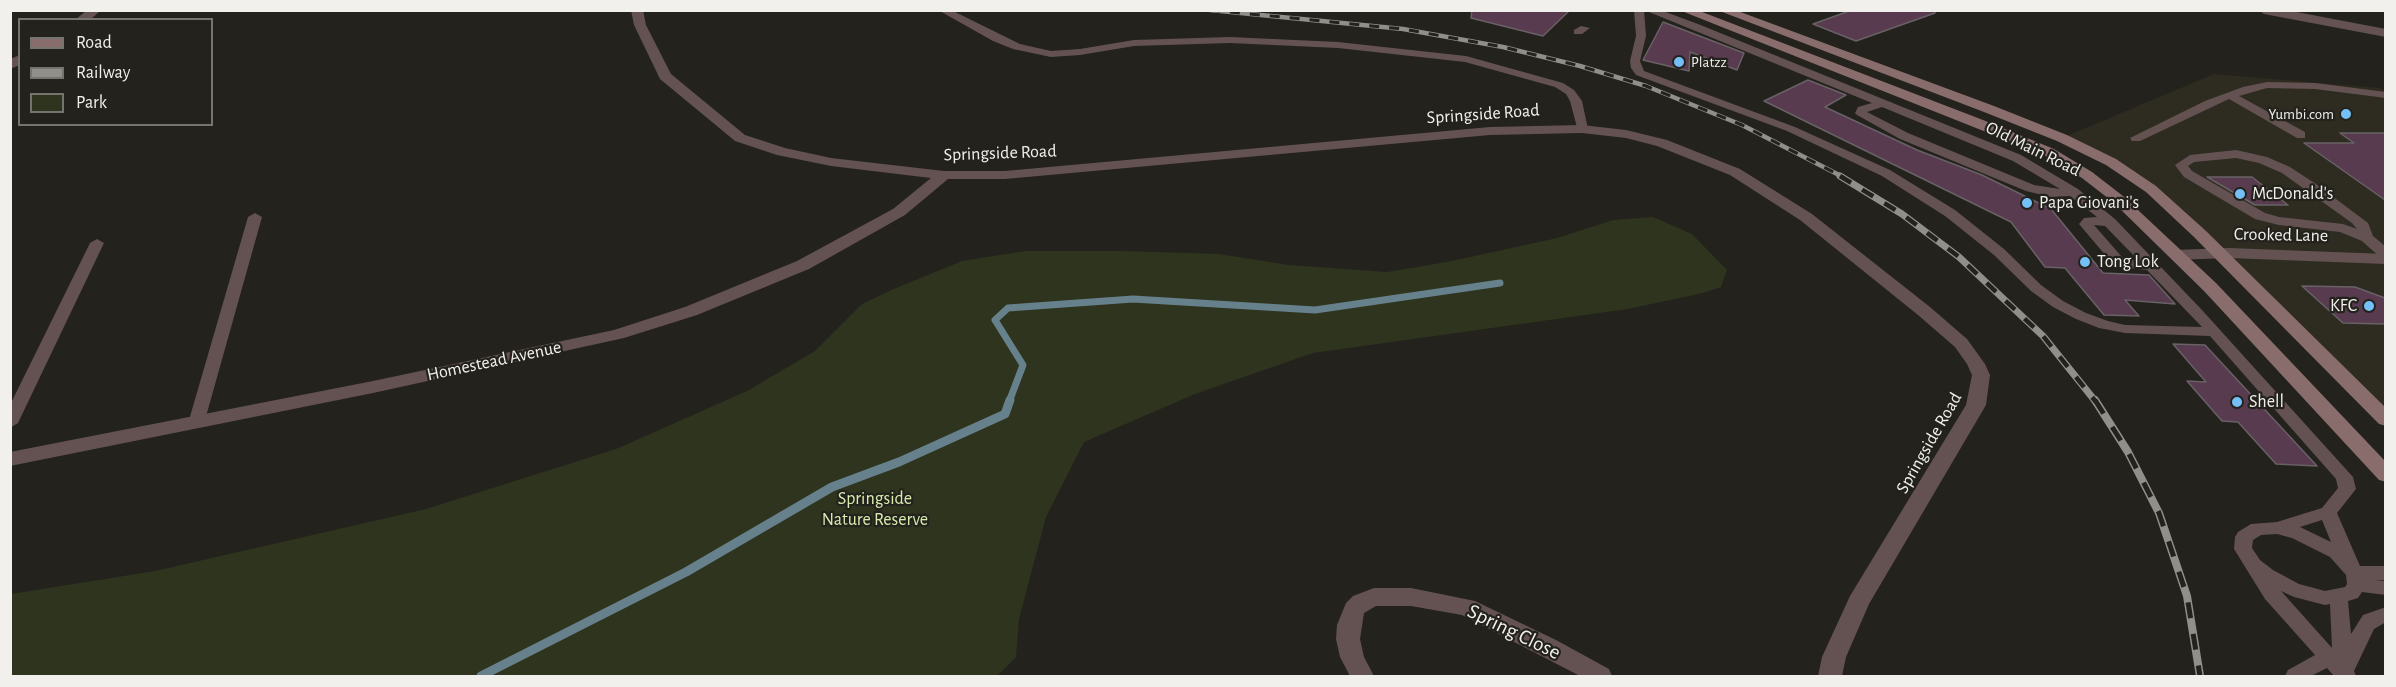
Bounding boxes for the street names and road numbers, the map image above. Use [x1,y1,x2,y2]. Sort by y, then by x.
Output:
street label: Springside Road [1426,99,1540,129]
street label: Old Main Road [1982,117,2084,181]
street label: Springside Road [943,140,1057,166]
street label: Crooked Lane [2234,223,2328,247]
street label: Homestead Avenue [425,336,563,386]
street label: Springside Road [1891,389,1967,497]
street label: Spring Close [1463,599,1565,665]

